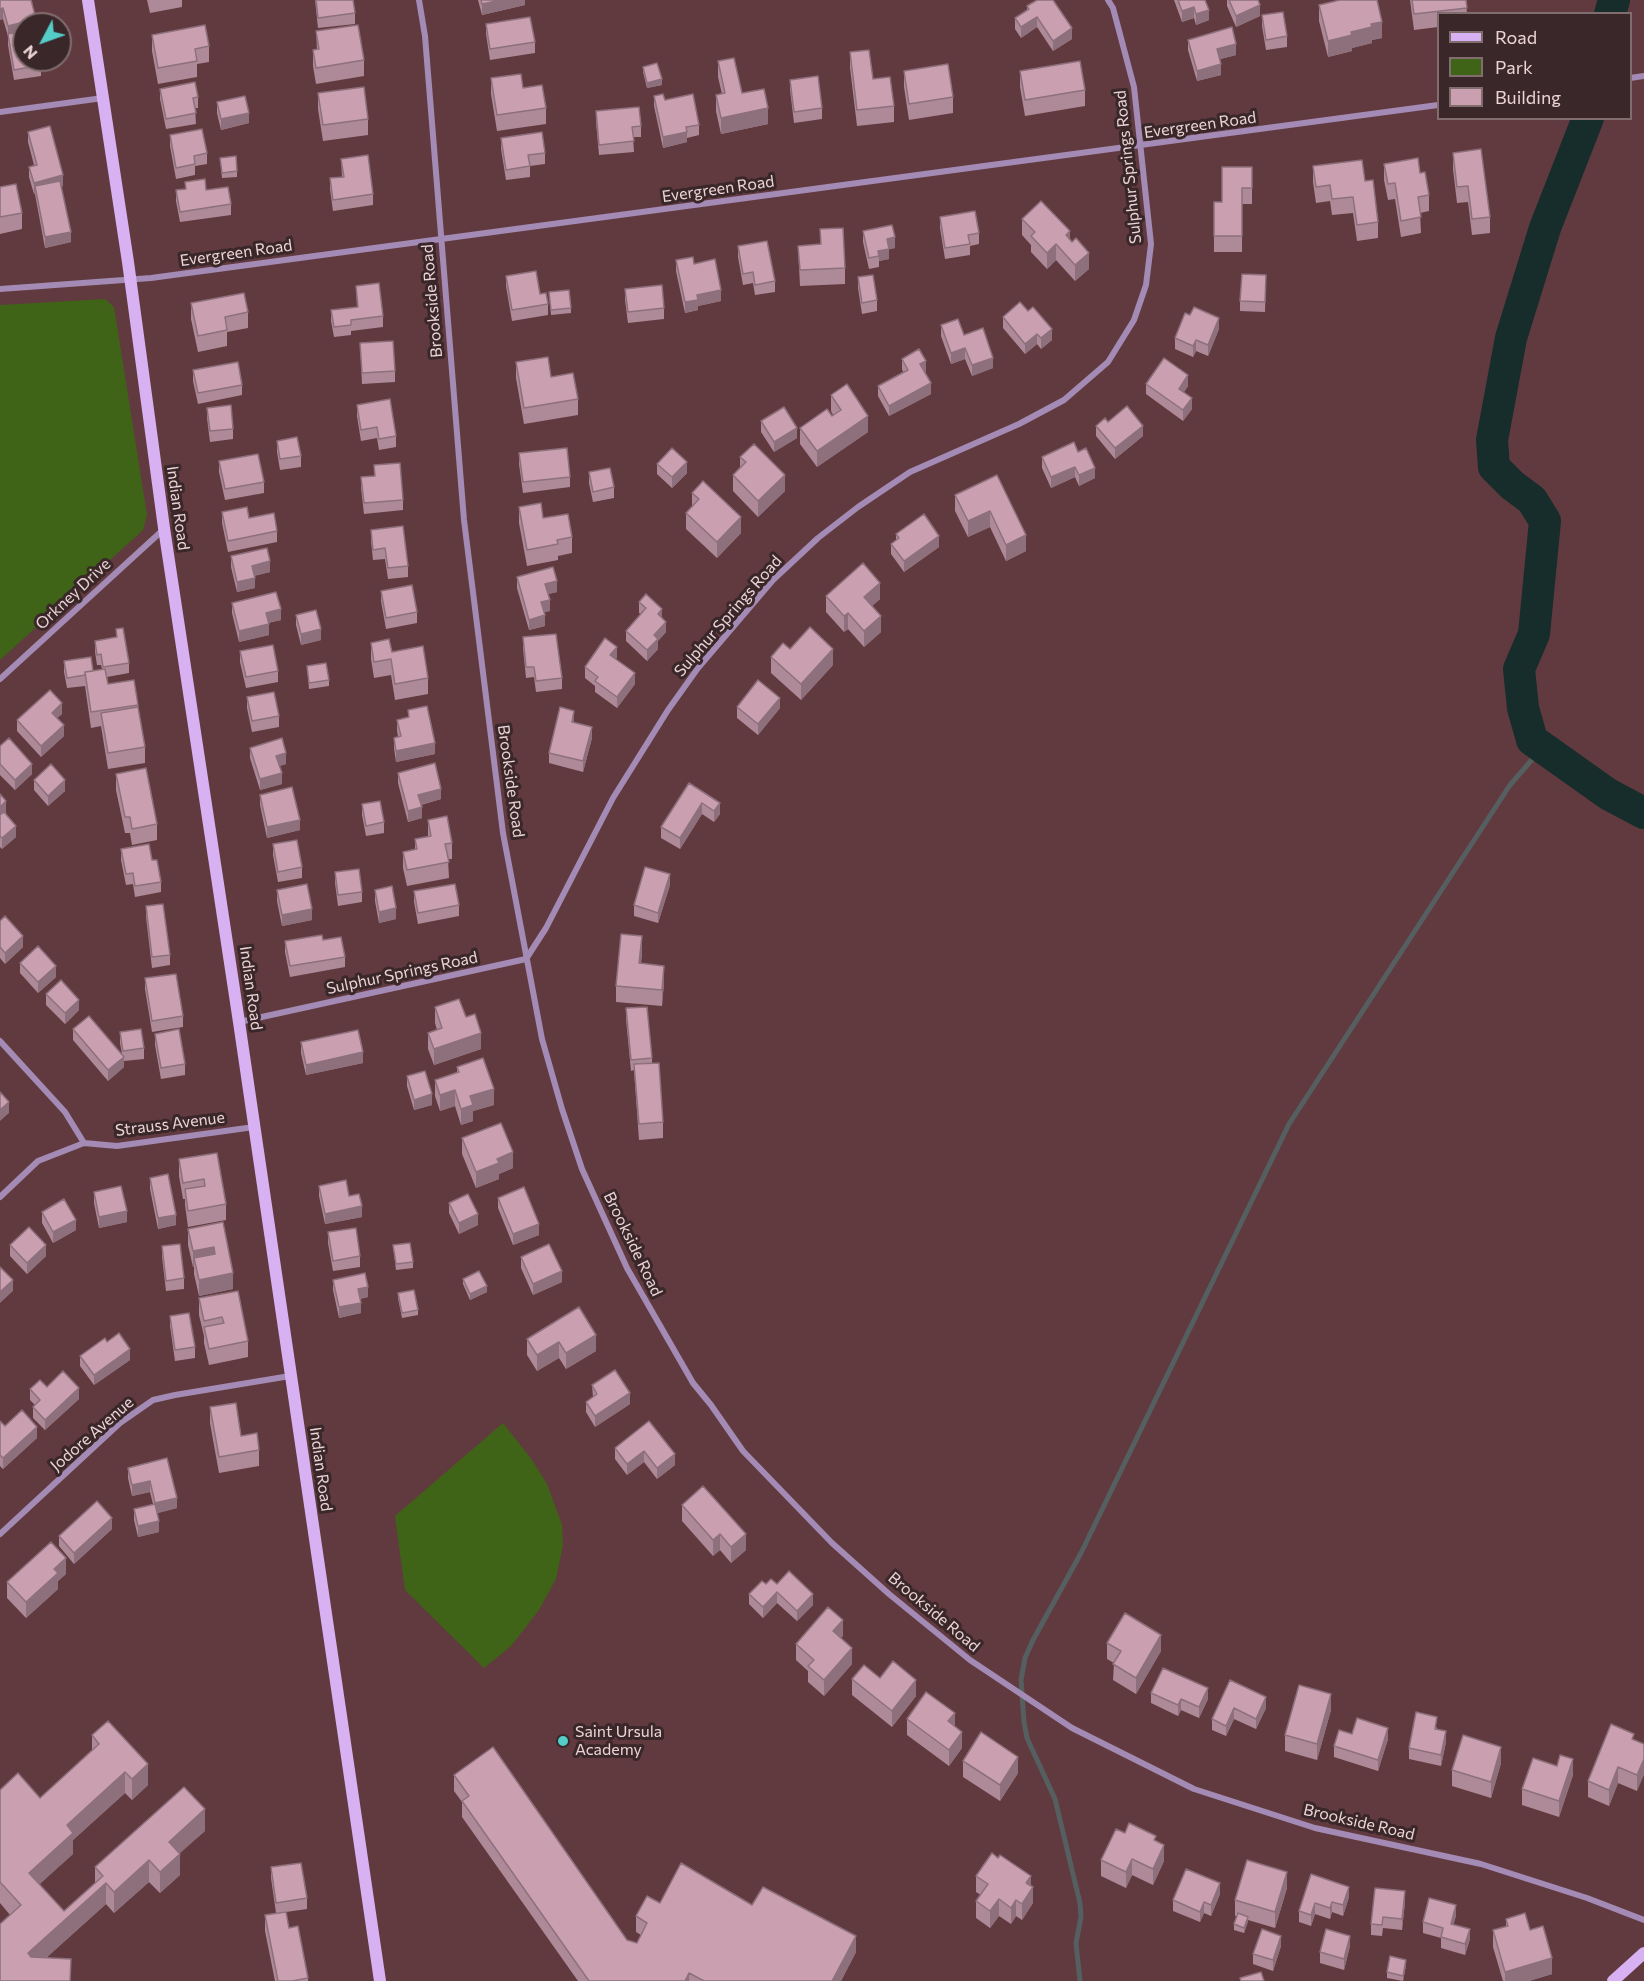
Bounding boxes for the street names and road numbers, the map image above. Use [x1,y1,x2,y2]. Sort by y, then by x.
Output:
street label: Sulphur Springs Road [1110,89,1146,245]
street label: Evergreen Road [1143,108,1257,142]
street label: Evergreen Road [661,172,775,206]
street label: Evergreen Road [179,236,293,270]
street label: Brookside Road [417,244,447,358]
street label: Indian Road [163,465,193,551]
street label: Sulphur Springs Road [670,551,786,681]
street label: Orkney Drive [32,554,114,634]
street label: Brookside Road [494,723,528,839]
street label: Indian Road [236,945,266,1031]
street label: Sulphur Springs Road [325,948,479,998]
street label: Strauss Avenue [114,1108,226,1140]
street label: Brookside Road [599,1189,667,1299]
street label: Jodore Avenue [46,1393,138,1475]
street label: Indian Road [306,1426,336,1512]
street label: Brookside Road [884,1568,984,1656]
street label: Brookside Road [1301,1800,1417,1844]

